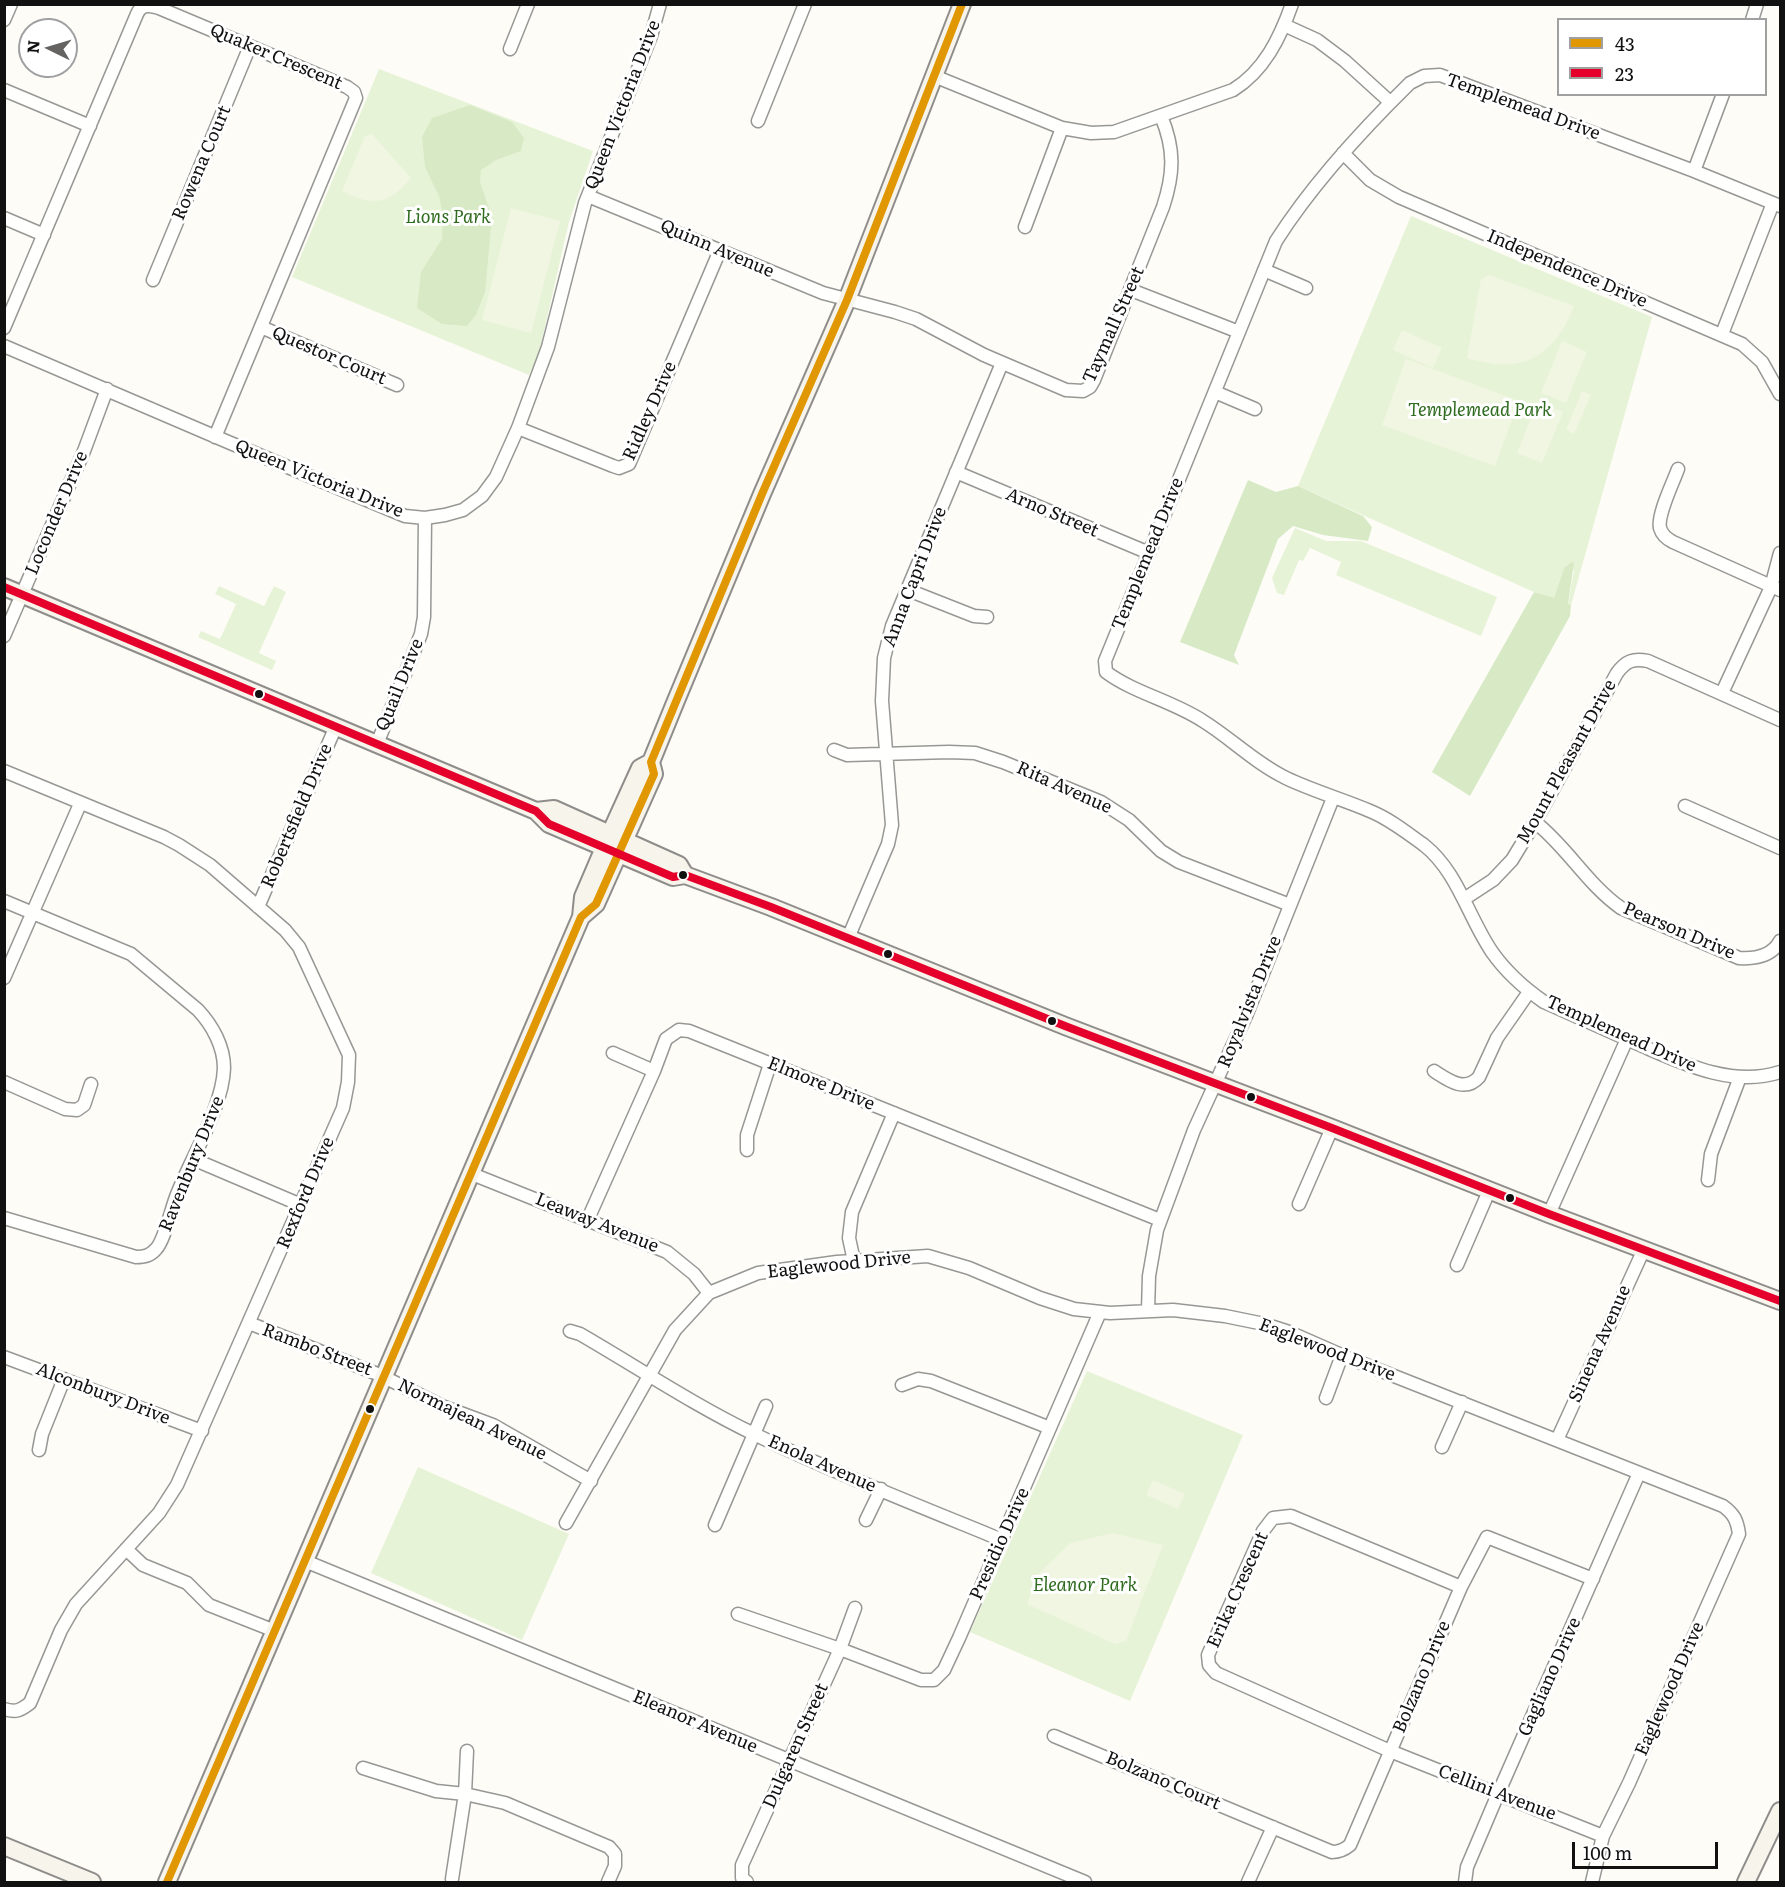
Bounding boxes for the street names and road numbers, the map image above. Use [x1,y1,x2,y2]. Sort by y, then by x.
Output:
street label: Queen Victoria Drive [581,17,665,193]
street label: Quaker Crescent [207,19,345,95]
street label: Templemead Drive [1443,69,1603,145]
street label: Rowena Court [168,102,236,224]
street label: Quinn Avenue [657,215,777,283]
street label: Independence Drive [1484,225,1650,313]
street label: Taymall Street [1079,263,1149,387]
street label: Questor Court [269,322,389,390]
street label: Ridley Drive [619,358,681,464]
street label: Queen Victoria Drive [232,435,406,523]
street label: Loconder Drive [21,448,93,578]
street label: Templemead Drive [1108,475,1188,633]
street label: Arno Street [1002,484,1102,542]
street label: Anna Capri Drive [878,504,952,650]
street label: Quail Drive [372,636,428,734]
street label: Mount Pleasant Drive [1513,676,1621,848]
street label: Robertsfield Drive [257,741,337,891]
street label: Rita Avenue [1013,757,1115,819]
street label: Pearson Drive [1620,898,1738,964]
street label: Royalvista Drive [1214,933,1286,1071]
street label: Templemead Drive [1542,991,1700,1077]
street label: Elmore Drive [764,1053,878,1115]
street label: Ravenbury Drive [155,1093,229,1235]
street label: Rexford Drive [273,1134,339,1252]
street label: Leaway Avenue [532,1188,662,1258]
street label: Eaglewood Drive [766,1247,912,1283]
street label: Sinena Avenue [1564,1282,1636,1406]
street label: Eaglewood Drive [1256,1314,1398,1386]
street label: Rambo Street [259,1319,375,1381]
street label: Alconbury Drive [33,1359,173,1429]
street label: Normajean Avenue [394,1375,550,1465]
street label: Enola Avenue [765,1431,879,1497]
street label: Presidio Drive [966,1484,1034,1604]
street label: Erika Crescent [1203,1528,1273,1652]
street label: Gagliano Drive [1514,1614,1586,1740]
street label: Bolzano Drive [1389,1618,1455,1736]
street label: Eaglewood Drive [1631,1619,1709,1759]
street label: Dulgaren Street [759,1680,833,1812]
street label: Eleanor Avenue [629,1686,761,1758]
street label: Bolzano Court [1102,1747,1224,1815]
street label: Cellini Avenue [1435,1761,1559,1825]

